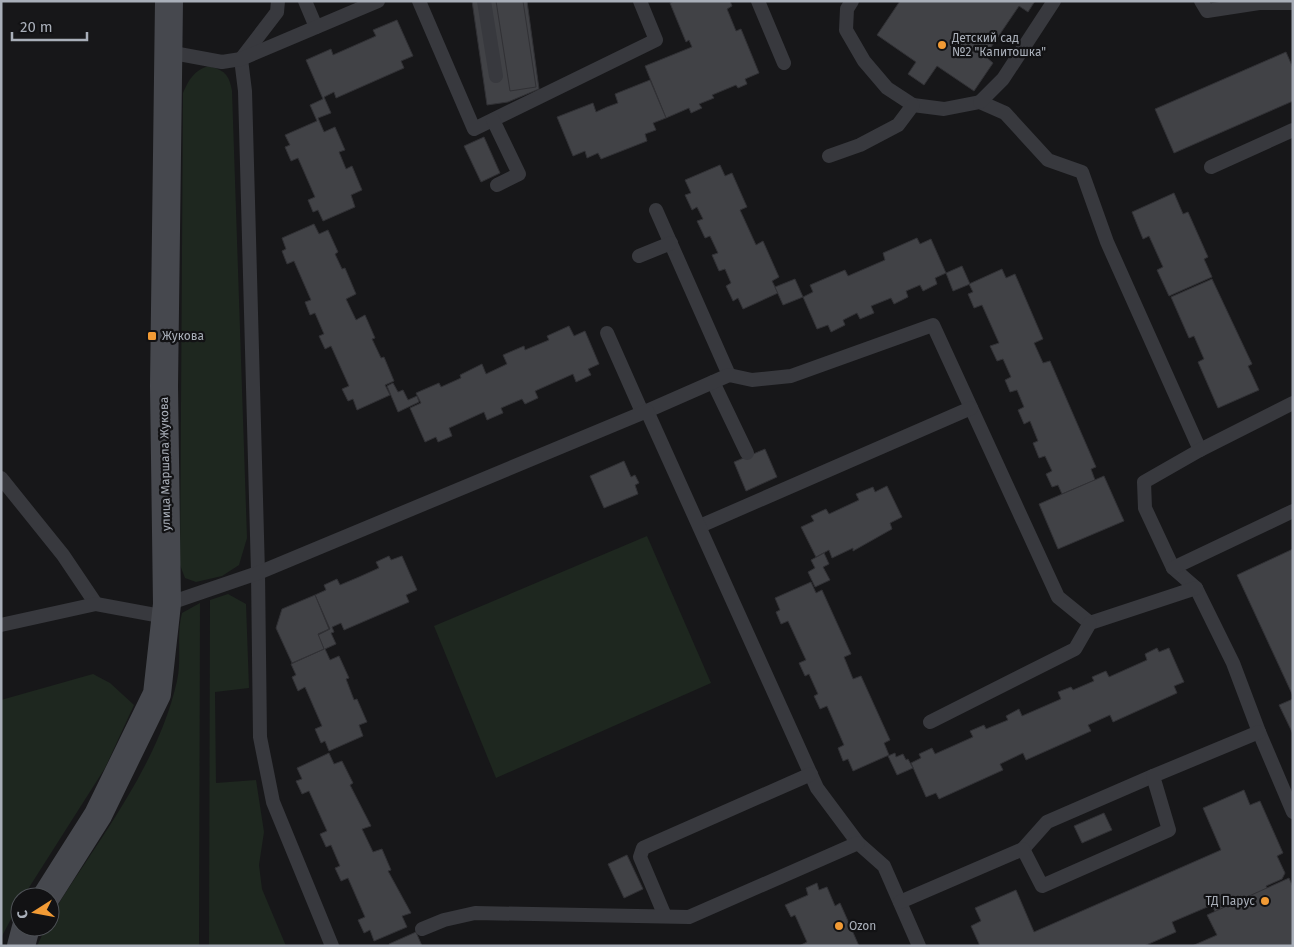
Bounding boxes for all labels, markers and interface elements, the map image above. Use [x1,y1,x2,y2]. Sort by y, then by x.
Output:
scale bar [12,10,88,42]
text: 20 m [20,18,53,36]
place label: Детский сад №2 "Капитошка" [951,31,1046,59]
marker: Детский сад №2 "Капитошка" [936,39,948,51]
place label: Жукова [162,329,204,343]
marker: Жукова [146,330,158,342]
street label: улица Маршала Жукова [157,397,173,531]
north arrow [10,887,60,937]
place label: ТД Парус [1205,894,1255,908]
marker: ТД Парус [1259,895,1271,907]
text: С [14,909,32,920]
place label: Ozon [849,919,876,933]
marker: Ozon [833,920,845,932]

